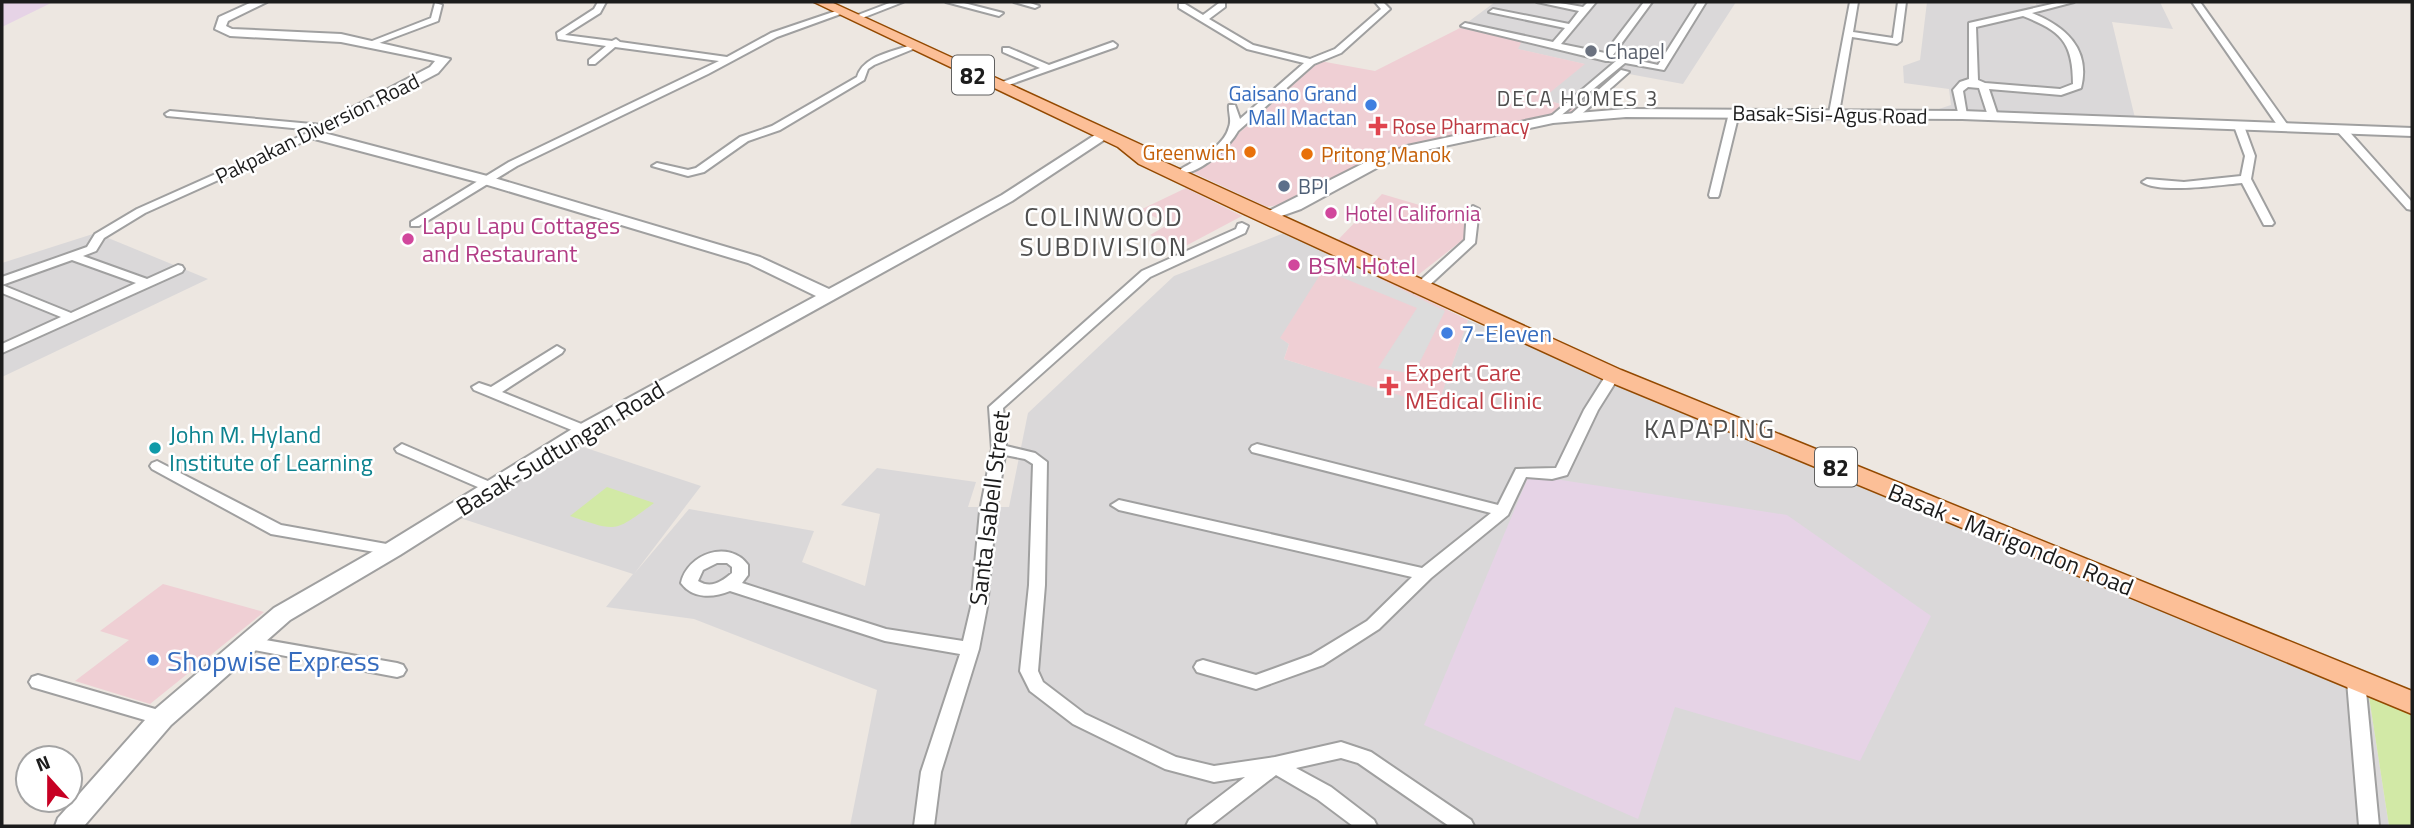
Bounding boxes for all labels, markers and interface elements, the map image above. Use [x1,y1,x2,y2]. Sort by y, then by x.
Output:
place label: Chapel [1605,35,1665,67]
marker: Chapel [1583,43,1599,59]
road number: 82 [952,55,994,94]
street label: Pakpakan Diversion Road [209,65,425,191]
place label: Gaisano Grand Mall Mactan [1229,77,1357,133]
district label: DECA HOMES 3 [1497,82,1659,114]
street label: Basak-Sisi-Agus Road [1732,96,1928,132]
marker: Gaisano Grand Mall Mactan [1363,97,1379,113]
place label: Rose Pharmacy [1392,110,1530,142]
marker: Rose Pharmacy [1370,118,1386,134]
place label: Greenwich [1143,136,1236,168]
place label: Pritong Manok [1321,138,1451,170]
marker: Greenwich [1242,144,1258,160]
marker: Pritong Manok [1299,146,1315,162]
place label: BPI [1298,170,1329,202]
marker: BPI [1276,178,1292,194]
district label: COLINWOOD SUBDIVISION [1020,197,1188,266]
place label: Hotel California [1345,197,1481,229]
marker: Hotel California [1323,205,1339,221]
place label: Lapu Lapu Cottages and Restaurant [422,207,620,271]
marker: Lapu Lapu Cottages and Restaurant [400,231,416,247]
place label: BSM Hotel [1308,247,1416,283]
marker: BSM Hotel [1286,257,1302,273]
place label: 7-Eleven [1461,315,1552,351]
marker: 7-Eleven [1439,325,1455,341]
place label: Expert Care MEdical Clinic [1405,354,1542,418]
street label: Basak-Sudtungan Road [449,371,671,525]
marker: Expert Care MEdical Clinic [1379,376,1399,396]
street label: Santa Isabell Street [959,408,1019,607]
district label: KAPAPING [1644,409,1776,448]
place label: John M. Hyland Institute of Learning [169,416,373,480]
marker: John M. Hyland Institute of Learning [147,440,163,456]
road number: 82 [1815,447,1857,486]
street label: Basak - Marigondon Road [1883,473,2139,605]
place label: Shopwise Express [167,639,380,682]
marker: Shopwise Express [145,652,161,668]
north arrow [14,744,84,814]
text: N [31,747,54,779]

